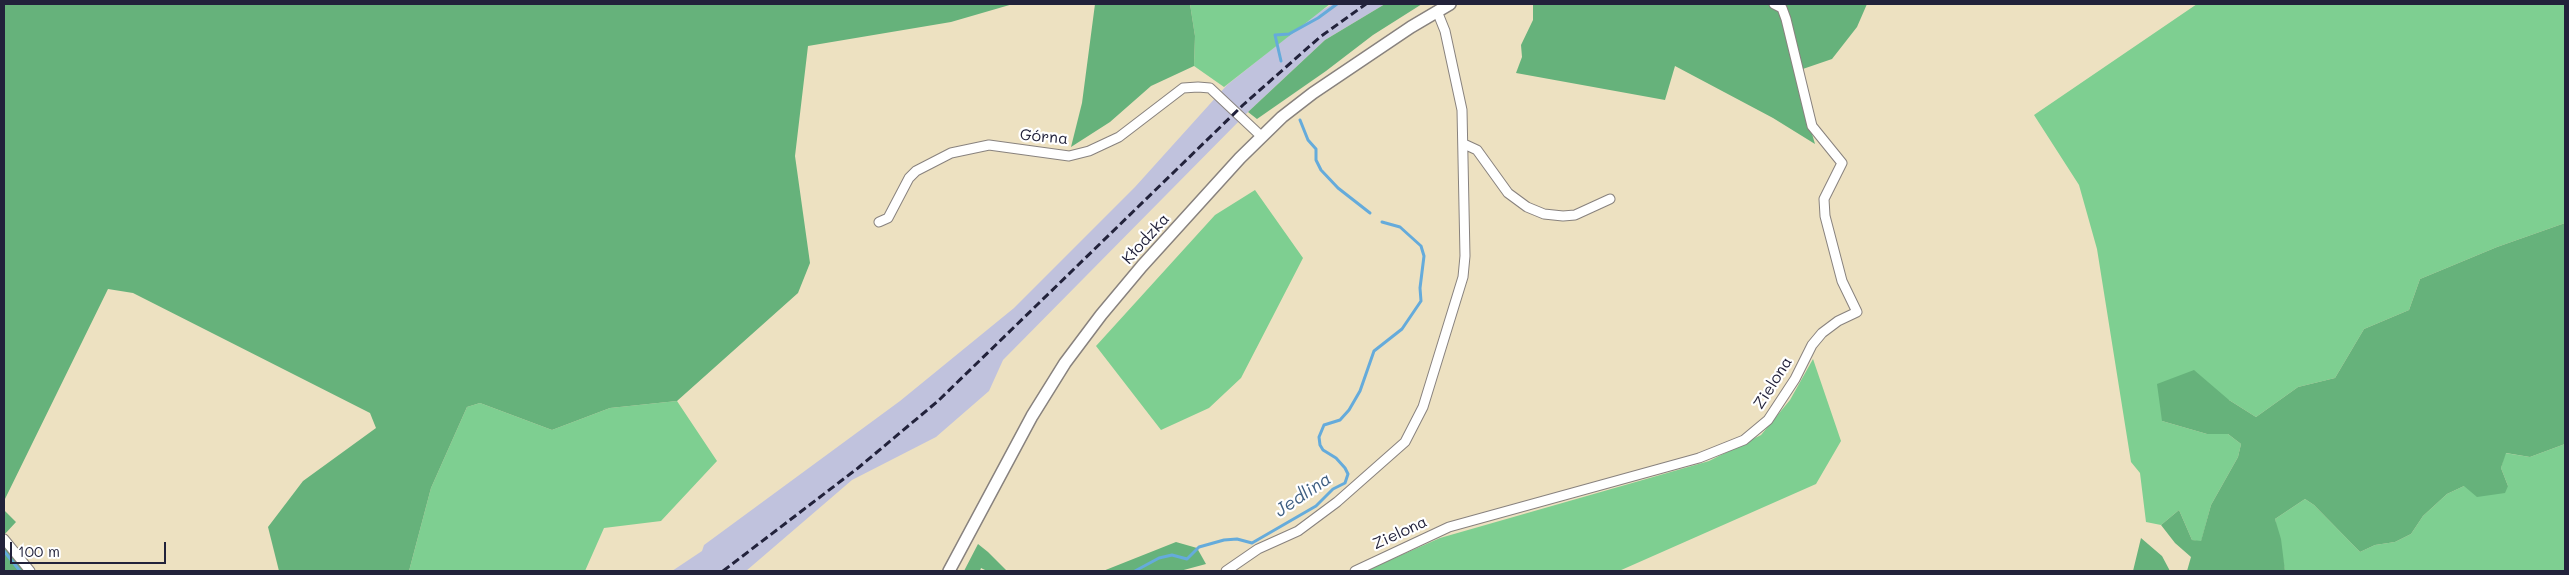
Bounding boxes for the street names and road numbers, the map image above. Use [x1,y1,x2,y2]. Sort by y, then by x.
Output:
street label: Górna [1019,125,1069,149]
street label: Kłodzka [1118,210,1174,268]
street label: Zielona [1750,353,1796,413]
street label: Zielona [1370,512,1430,554]

